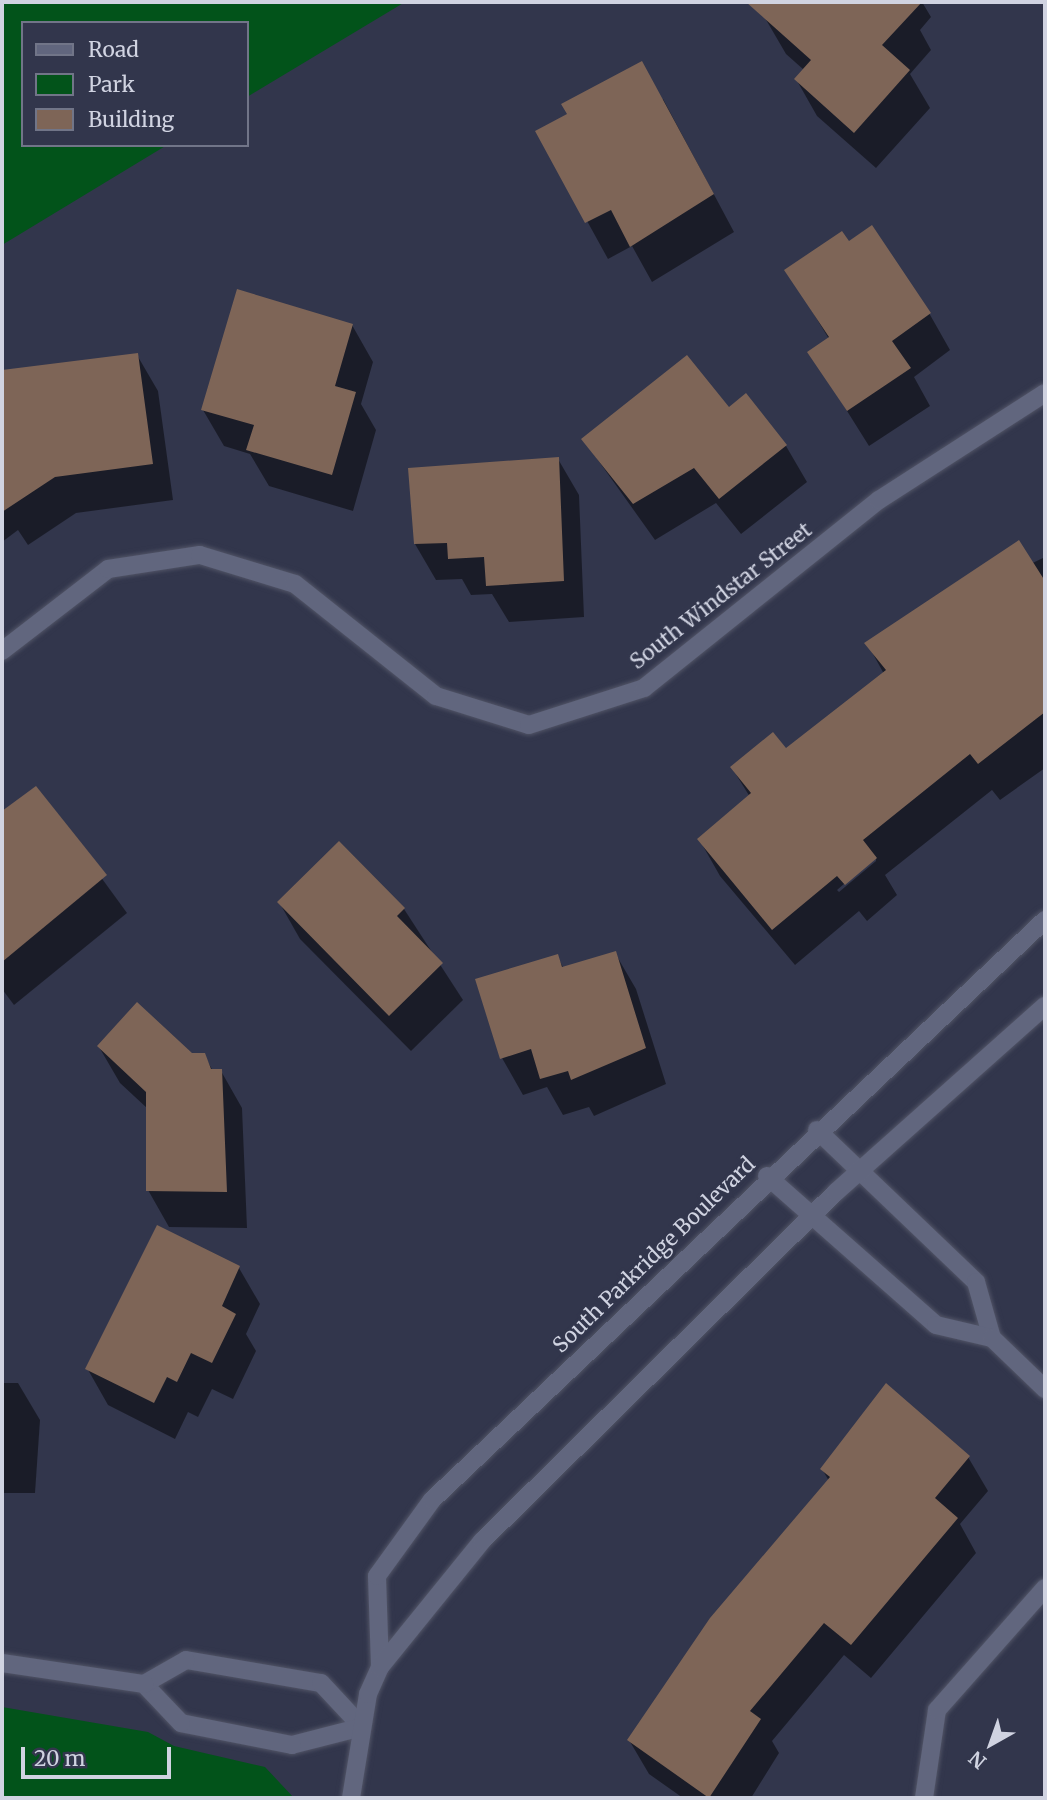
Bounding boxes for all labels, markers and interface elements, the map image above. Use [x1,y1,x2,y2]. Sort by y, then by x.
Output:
legend [21,21,248,147]
text: Road [88,36,139,63]
text: Park [88,71,135,98]
text: Building [88,106,174,133]
street label: South Windstar Street [625,517,817,675]
street label: South Parkridge Boulevard [548,1152,760,1358]
north arrow [956,1709,1026,1779]
scale bar [24,1734,175,1778]
text: 20 m [34,1745,85,1772]
text: N [964,1746,991,1774]

